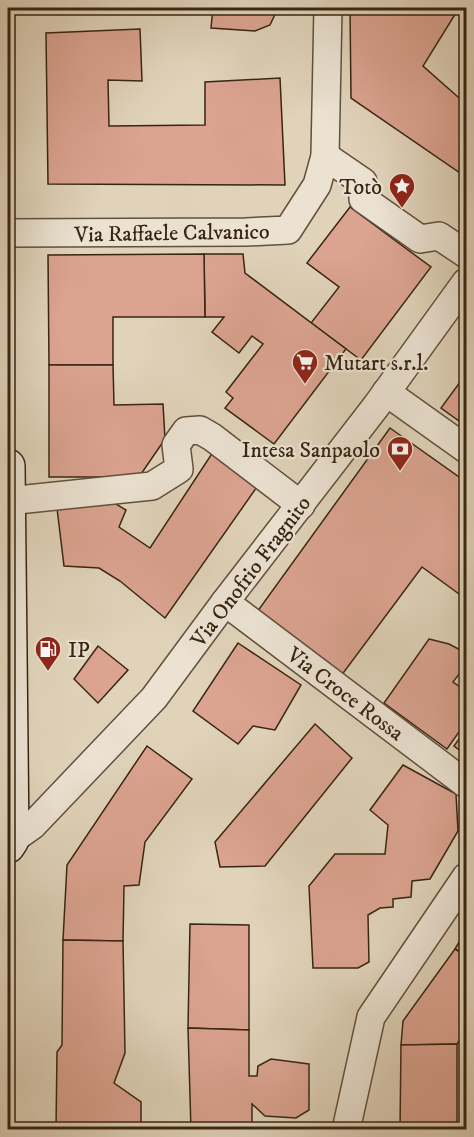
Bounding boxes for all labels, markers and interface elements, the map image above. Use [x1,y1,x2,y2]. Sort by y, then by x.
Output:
place icon: Totò [387,171,417,209]
place label: Totò [339,174,382,201]
street label: Via Raffaele Calvanico [73,218,270,249]
supermarket icon: Mutart s.r.l. [290,347,320,385]
place label: Mutart s.r.l. [324,350,428,377]
bank icon: Intesa Sanpaolo [385,434,415,472]
place label: Intesa Sanpaolo [241,437,380,464]
street label: Via Onofrio Fragnito [185,491,317,654]
fuel station icon: IP [33,634,63,672]
place label: IP [68,637,90,664]
street label: Via Croce Rossa [280,641,409,747]

